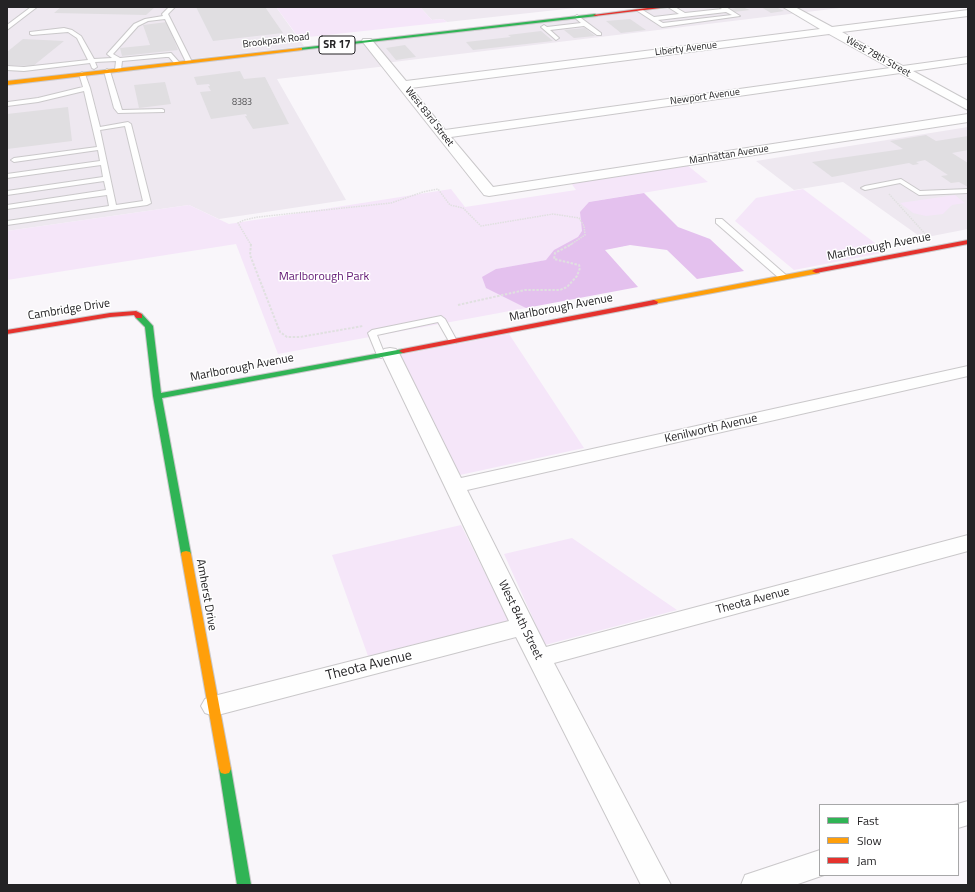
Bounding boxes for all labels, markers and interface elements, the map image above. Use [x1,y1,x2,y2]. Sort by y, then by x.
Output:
street label: Brookpark Road [242,31,310,51]
street label: West 78th Street [844,34,912,80]
road number: SR 17 [319,36,355,54]
street label: Liberty Avenue [654,39,718,59]
street label: West 83rd Street [402,85,456,149]
street label: Newport Avenue [669,86,741,108]
house number: 8383 [232,98,252,108]
street label: Manhattan Avenue [689,143,769,167]
street label: Marlborough Avenue [826,230,932,264]
park label: Marlborough Park [279,270,369,284]
street label: Marlborough Avenue [508,291,614,325]
street label: Cambridge Drive [27,296,111,324]
street label: Marlborough Avenue [189,351,295,385]
street label: Kenilworth Avenue [663,411,759,447]
street label: Amherst Drive [193,558,219,632]
street label: West 84th Street [495,578,545,662]
street label: Theota Avenue [715,584,791,618]
street label: Theota Avenue [324,647,414,685]
legend [819,804,959,876]
text: Fast [857,811,879,830]
text: Slow [857,831,882,850]
text: Jam [857,851,877,870]

